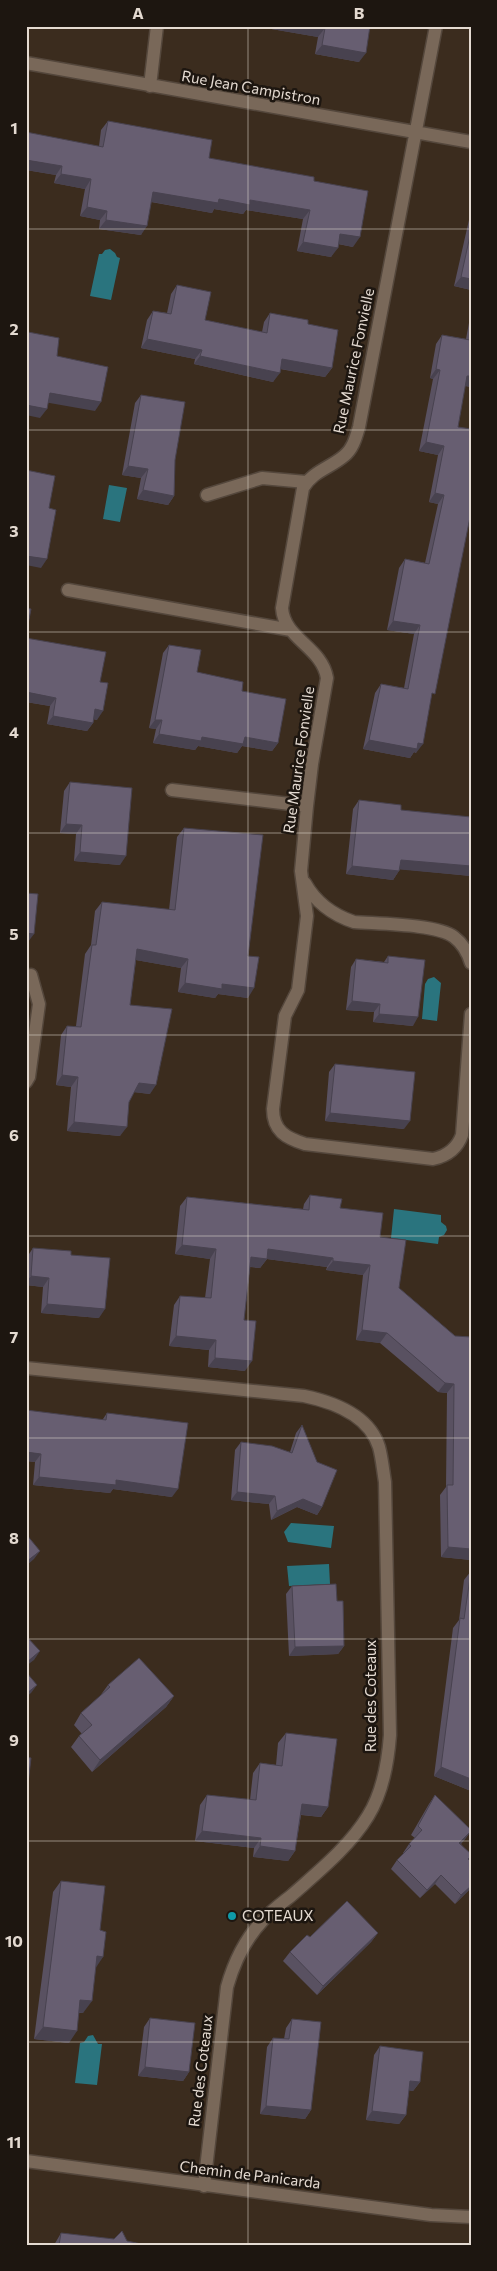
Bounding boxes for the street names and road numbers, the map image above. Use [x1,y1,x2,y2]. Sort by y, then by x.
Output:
street label: Rue Jean Campistron [180,66,322,108]
street label: Rue Maurice Fonvielle [329,286,377,435]
street label: Rue Maurice Fonvielle [279,685,317,835]
street label: Rue des Coteaux [361,1640,379,1752]
street label: Rue des Coteaux [184,2014,216,2128]
street label: Chemin de Panicarda [179,2156,322,2192]

